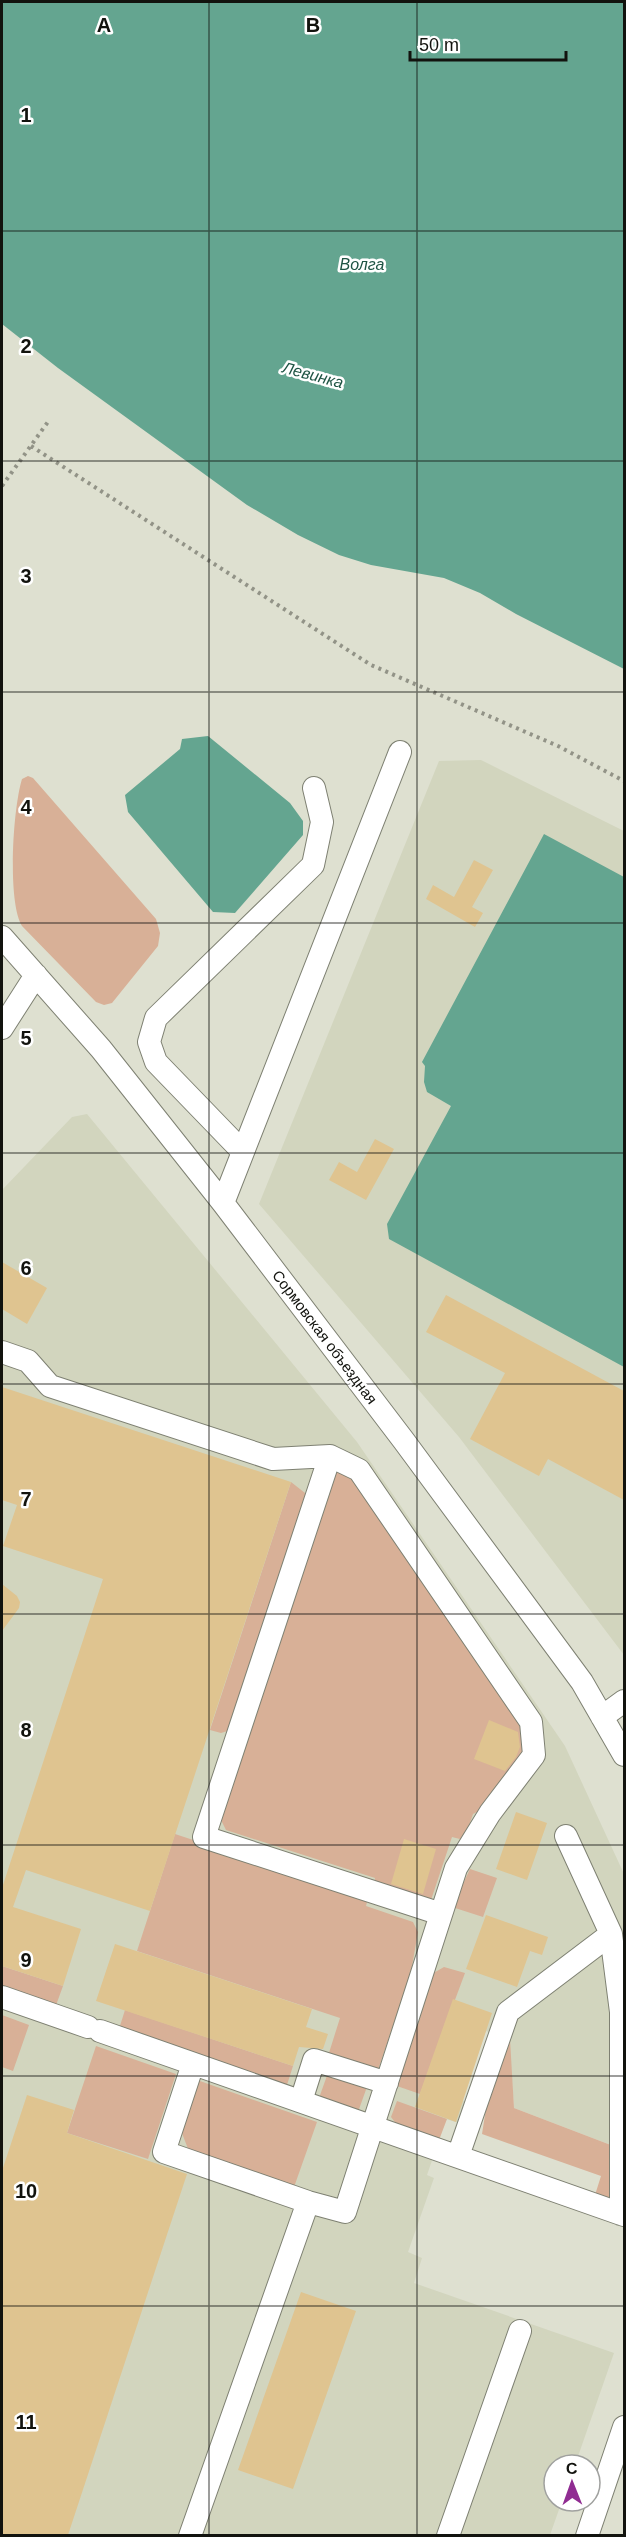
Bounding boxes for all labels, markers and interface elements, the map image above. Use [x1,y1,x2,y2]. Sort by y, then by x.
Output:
text: A [97,14,111,36]
text: B [306,14,320,36]
scale bar [410,24,566,62]
text: 50 m [419,35,459,55]
text: 1 [20,104,32,126]
water label: Волга [340,256,385,273]
text: 2 [20,335,32,357]
water label: Левинка [280,358,345,391]
text: 3 [20,565,32,587]
text: 4 [20,796,32,818]
text: 5 [20,1027,32,1049]
text: 6 [20,1257,32,1279]
street label: Сормовская объездная [269,1267,381,1407]
text: 7 [20,1488,32,1510]
text: 8 [20,1719,32,1741]
text: 9 [20,1949,32,1971]
text: 10 [15,2180,37,2202]
text: 11 [15,2411,37,2433]
north arrow [542,2453,602,2513]
text: С [566,2460,578,2477]

